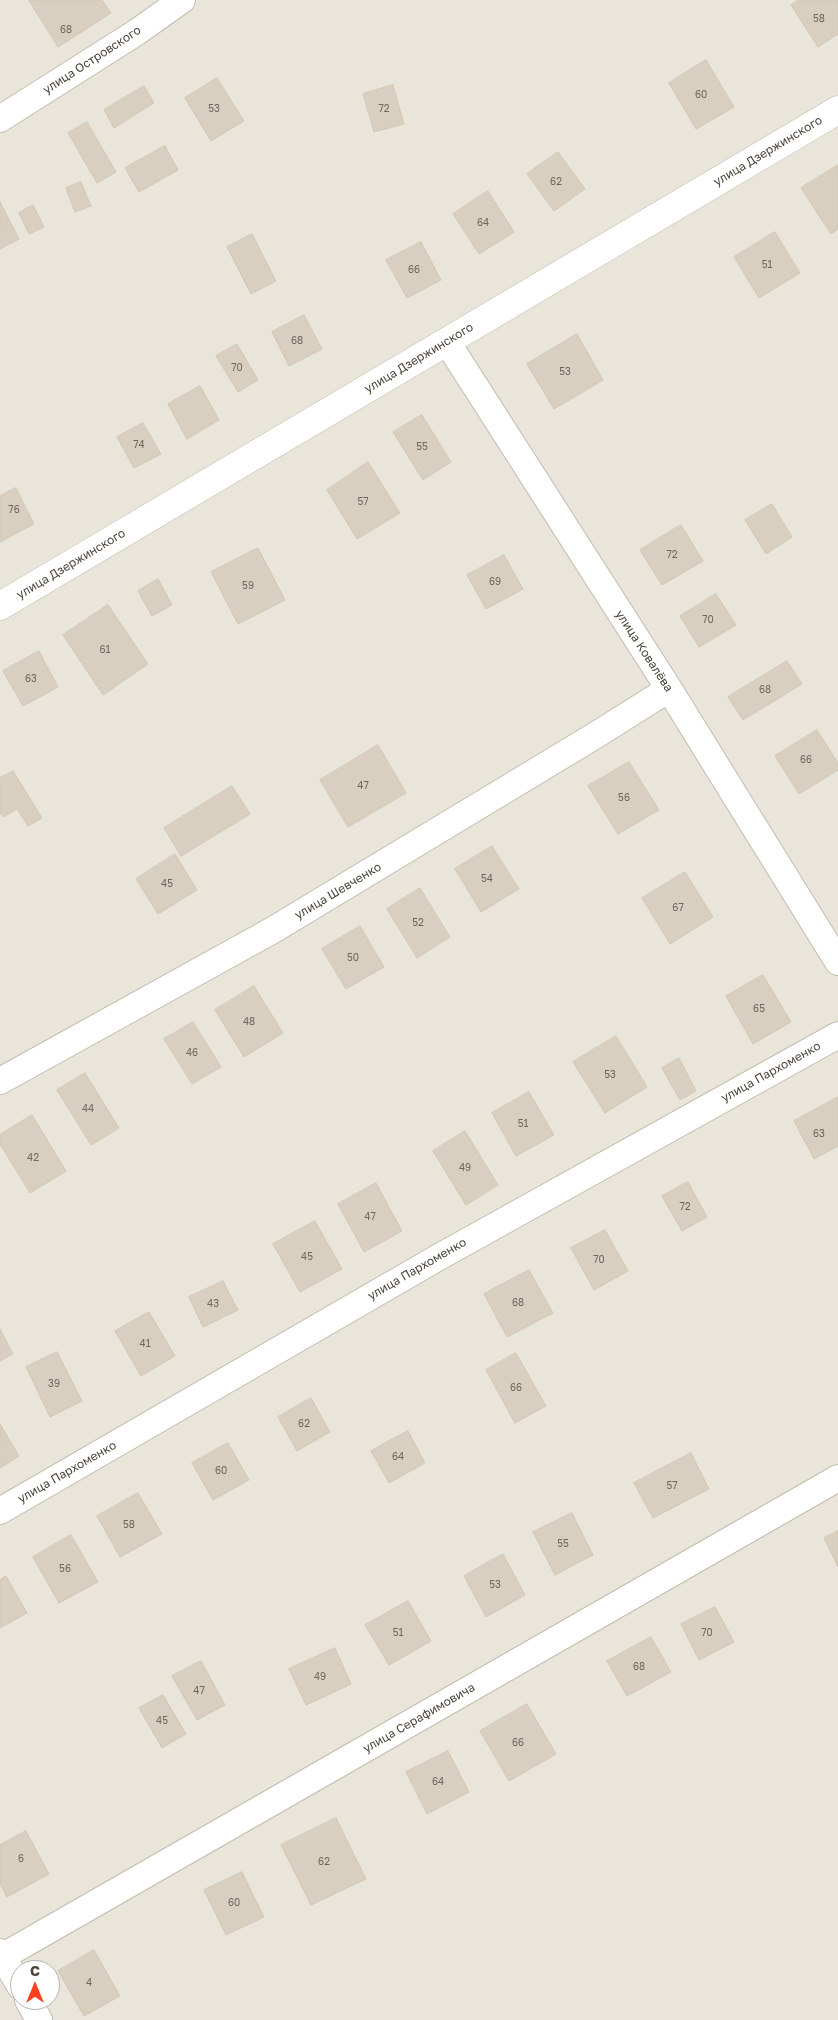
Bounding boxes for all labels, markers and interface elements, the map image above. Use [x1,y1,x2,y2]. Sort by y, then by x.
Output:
house number: 58 [813,13,825,25]
street label: улица Островского [40,23,144,97]
house number: 68 [60,24,72,36]
house number: 60 [695,89,707,101]
house number: 53 [208,103,220,115]
house number: 72 [378,103,390,115]
street label: улица Дзержинского [711,113,825,189]
house number: 62 [550,176,562,188]
house number: 64 [477,217,489,229]
house number: 51 [762,259,772,271]
house number: 66 [408,264,420,276]
street label: улица Дзержинского [362,320,476,396]
house number: 68 [291,335,303,347]
house number: 70 [231,362,243,374]
house number: 53 [559,366,571,378]
house number: 74 [133,439,145,451]
house number: 55 [416,441,428,453]
house number: 57 [357,496,369,508]
house number: 76 [8,504,20,516]
street label: улица Дзержинского [14,526,128,602]
house number: 72 [666,549,678,561]
house number: 69 [489,576,501,588]
house number: 59 [242,580,254,592]
street label: улица Ковалёва [612,607,676,695]
house number: 70 [702,614,714,626]
house number: 61 [100,644,110,656]
house number: 63 [25,673,37,685]
house number: 68 [759,684,771,696]
house number: 66 [800,754,812,766]
house number: 47 [357,780,369,792]
house number: 56 [618,792,630,804]
street label: улица Шевченко [292,860,384,922]
house number: 54 [481,873,493,885]
house number: 45 [161,878,173,890]
house number: 67 [672,902,684,914]
house number: 52 [412,917,424,929]
house number: 50 [347,952,359,964]
house number: 65 [753,1003,765,1015]
house number: 48 [243,1016,255,1028]
street label: улица Пархоменко [719,1039,823,1105]
house number: 46 [186,1047,198,1059]
house number: 53 [604,1069,616,1081]
house number: 44 [82,1103,94,1115]
house number: 51 [518,1118,528,1130]
house number: 63 [813,1128,825,1140]
house number: 42 [27,1152,39,1164]
house number: 49 [459,1162,471,1174]
house number: 72 [679,1201,691,1213]
house number: 47 [364,1211,376,1223]
street label: улица Пархоменко [365,1235,469,1303]
house number: 45 [301,1251,313,1263]
house number: 70 [593,1254,605,1266]
house number: 68 [512,1297,524,1309]
house number: 43 [207,1298,219,1310]
house number: 41 [140,1338,150,1350]
house number: 39 [48,1378,60,1390]
house number: 66 [510,1382,522,1394]
house number: 62 [298,1418,310,1430]
street label: улица Пархоменко [15,1438,119,1506]
house number: 64 [392,1451,404,1463]
house number: 60 [215,1465,227,1477]
house number: 57 [666,1480,678,1492]
house number: 58 [123,1519,135,1531]
house number: 55 [557,1538,569,1550]
house number: 56 [59,1563,71,1575]
house number: 53 [489,1579,501,1591]
house number: 51 [393,1627,403,1639]
house number: 70 [701,1627,713,1639]
house number: 68 [633,1661,645,1673]
house number: 49 [314,1671,326,1683]
street label: улица Серафимовича [360,1680,478,1756]
house number: 47 [193,1685,205,1697]
house number: 45 [156,1715,168,1727]
house number: 66 [512,1737,524,1749]
house number: 64 [432,1776,444,1788]
house number: 6 [18,1853,24,1865]
house number: 62 [318,1856,330,1868]
house number: 60 [228,1897,240,1909]
north arrow [10,1960,60,2010]
text: С [30,1962,40,1979]
house number: 4 [86,1977,92,1989]

